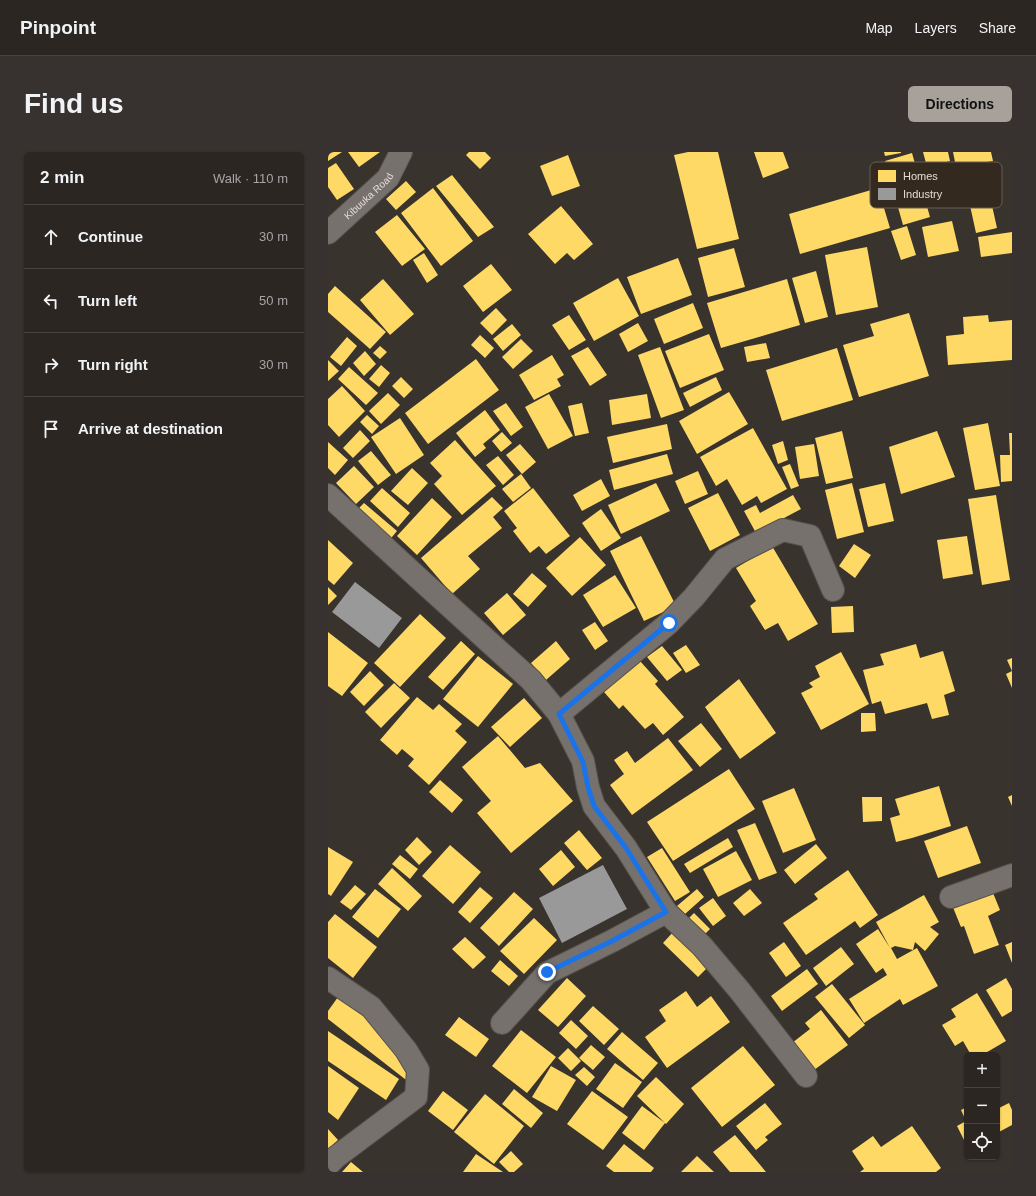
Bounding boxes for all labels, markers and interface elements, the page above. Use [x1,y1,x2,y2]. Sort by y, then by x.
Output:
text: Pinpoint [20,17,96,38]
text: Map [865,20,893,36]
text: Layers [915,20,957,36]
text: Share [979,20,1016,36]
button: Directions [908,86,1012,122]
text: Find us [24,88,124,119]
legend [870,162,1002,208]
text: 2 min [40,168,84,187]
text: Homes [903,170,938,182]
text: Walk · 110 m [213,171,288,186]
street label: Kibuuka Road [342,171,396,221]
text: Industry [903,188,943,200]
icon: ahead [40,226,62,248]
text: Continue [78,228,143,245]
text: 30 m [259,229,288,244]
icon: left [40,290,62,312]
text: Turn left [78,292,137,309]
text: 50 m [259,293,288,308]
icon: right [40,354,62,376]
text: Turn right [78,356,148,373]
text: 30 m [259,357,288,372]
icon: arrive [40,418,62,440]
text: Arrive at destination [78,420,223,437]
route start [660,614,678,632]
route end [538,963,556,981]
map controls [964,1052,1000,1160]
button: + [964,1052,1000,1088]
button: − [964,1088,1000,1124]
button: locate [964,1124,1000,1160]

